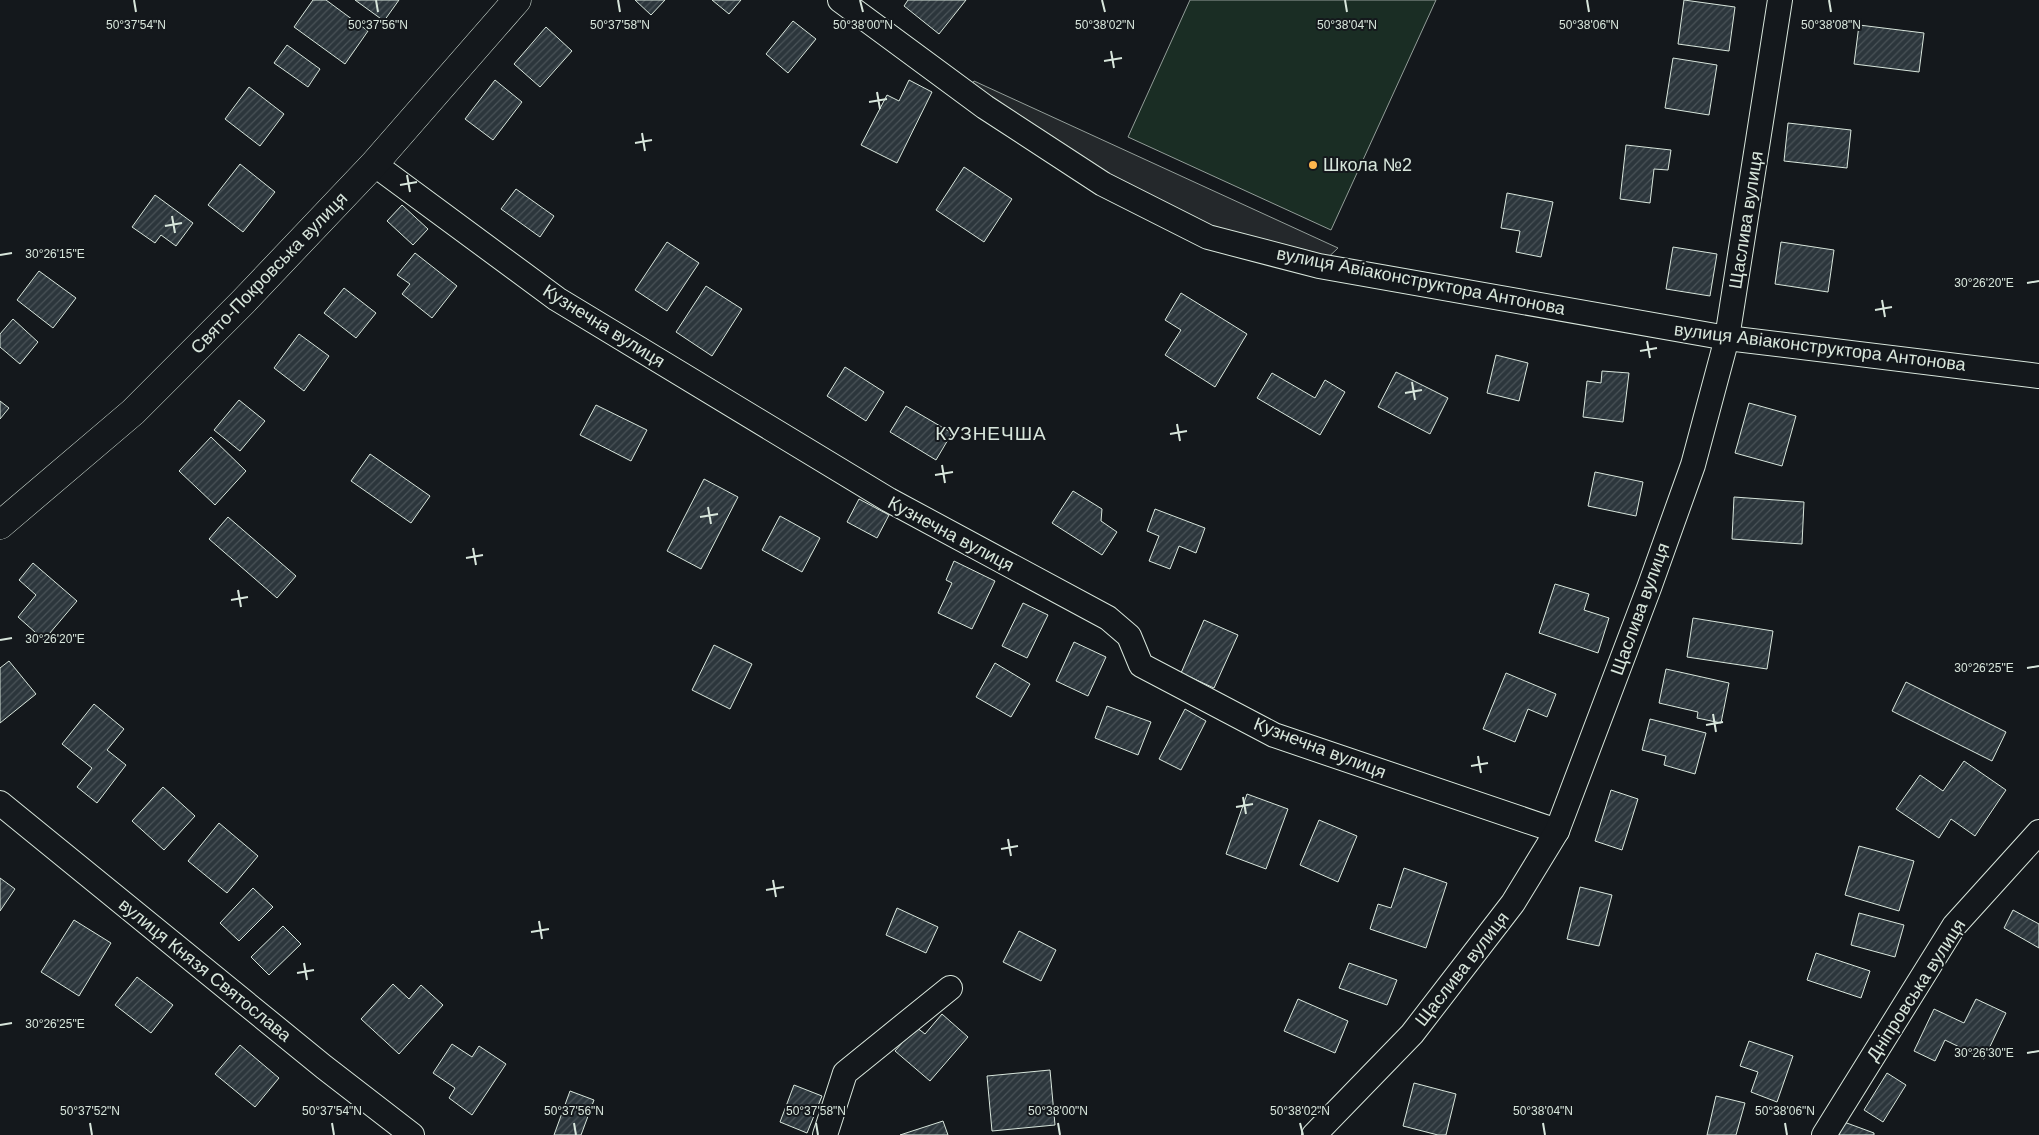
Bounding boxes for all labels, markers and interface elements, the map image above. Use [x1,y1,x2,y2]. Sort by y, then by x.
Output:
text: 50°37'54"N [106,18,166,32]
text: 50°37'56"N [348,18,408,32]
text: 50°37'58"N [590,18,650,32]
text: 50°38'00"N [833,18,893,32]
text: 50°38'02"N [1075,18,1135,32]
text: 50°38'04"N [1317,18,1377,32]
text: 50°38'06"N [1559,18,1619,32]
text: 50°38'08"N [1801,18,1861,32]
street label: Щаслива вулиця [1725,150,1767,290]
place label: Школа №2 [1323,155,1412,175]
marker: Школа №2 [1307,159,1319,171]
street label: Свято-Покровська вулиця [187,188,351,358]
street label: вулиця Авіаконструктора Антонова [1275,243,1568,319]
text: 30°26'15"E [25,247,85,261]
text: 30°26'20"E [1954,276,2014,290]
street label: Кузнечна вулиця [539,280,669,372]
street label: вулиця Авіаконструктора Антонова [1673,319,1968,375]
district label: КУЗНЕЧША [935,423,1047,444]
street label: Кузнечна вулиця [885,492,1017,576]
street label: Щаслива вулиця [1607,540,1673,678]
text: 30°26'20"E [25,632,85,646]
text: 30°26'25"E [1954,661,2014,675]
street label: Кузнечна вулиця [1251,714,1389,782]
street label: вулиця Князя Святослава [115,894,296,1046]
street label: Щаслива вулиця [1411,908,1513,1030]
street label: Дніпровська вулиця [1863,915,1969,1065]
text: 30°26'25"E [25,1017,85,1031]
text: 30°26'30"E [1954,1046,2014,1060]
text: 50°37'52"N [60,1104,120,1118]
text: 50°37'54"N [302,1104,362,1118]
text: 50°37'56"N [544,1104,604,1118]
text: 50°37'58"N [786,1104,846,1118]
text: 50°38'00"N [1028,1104,1088,1118]
text: 50°38'02"N [1270,1104,1330,1118]
text: 50°38'04"N [1513,1104,1573,1118]
text: 50°38'06"N [1755,1104,1815,1118]

